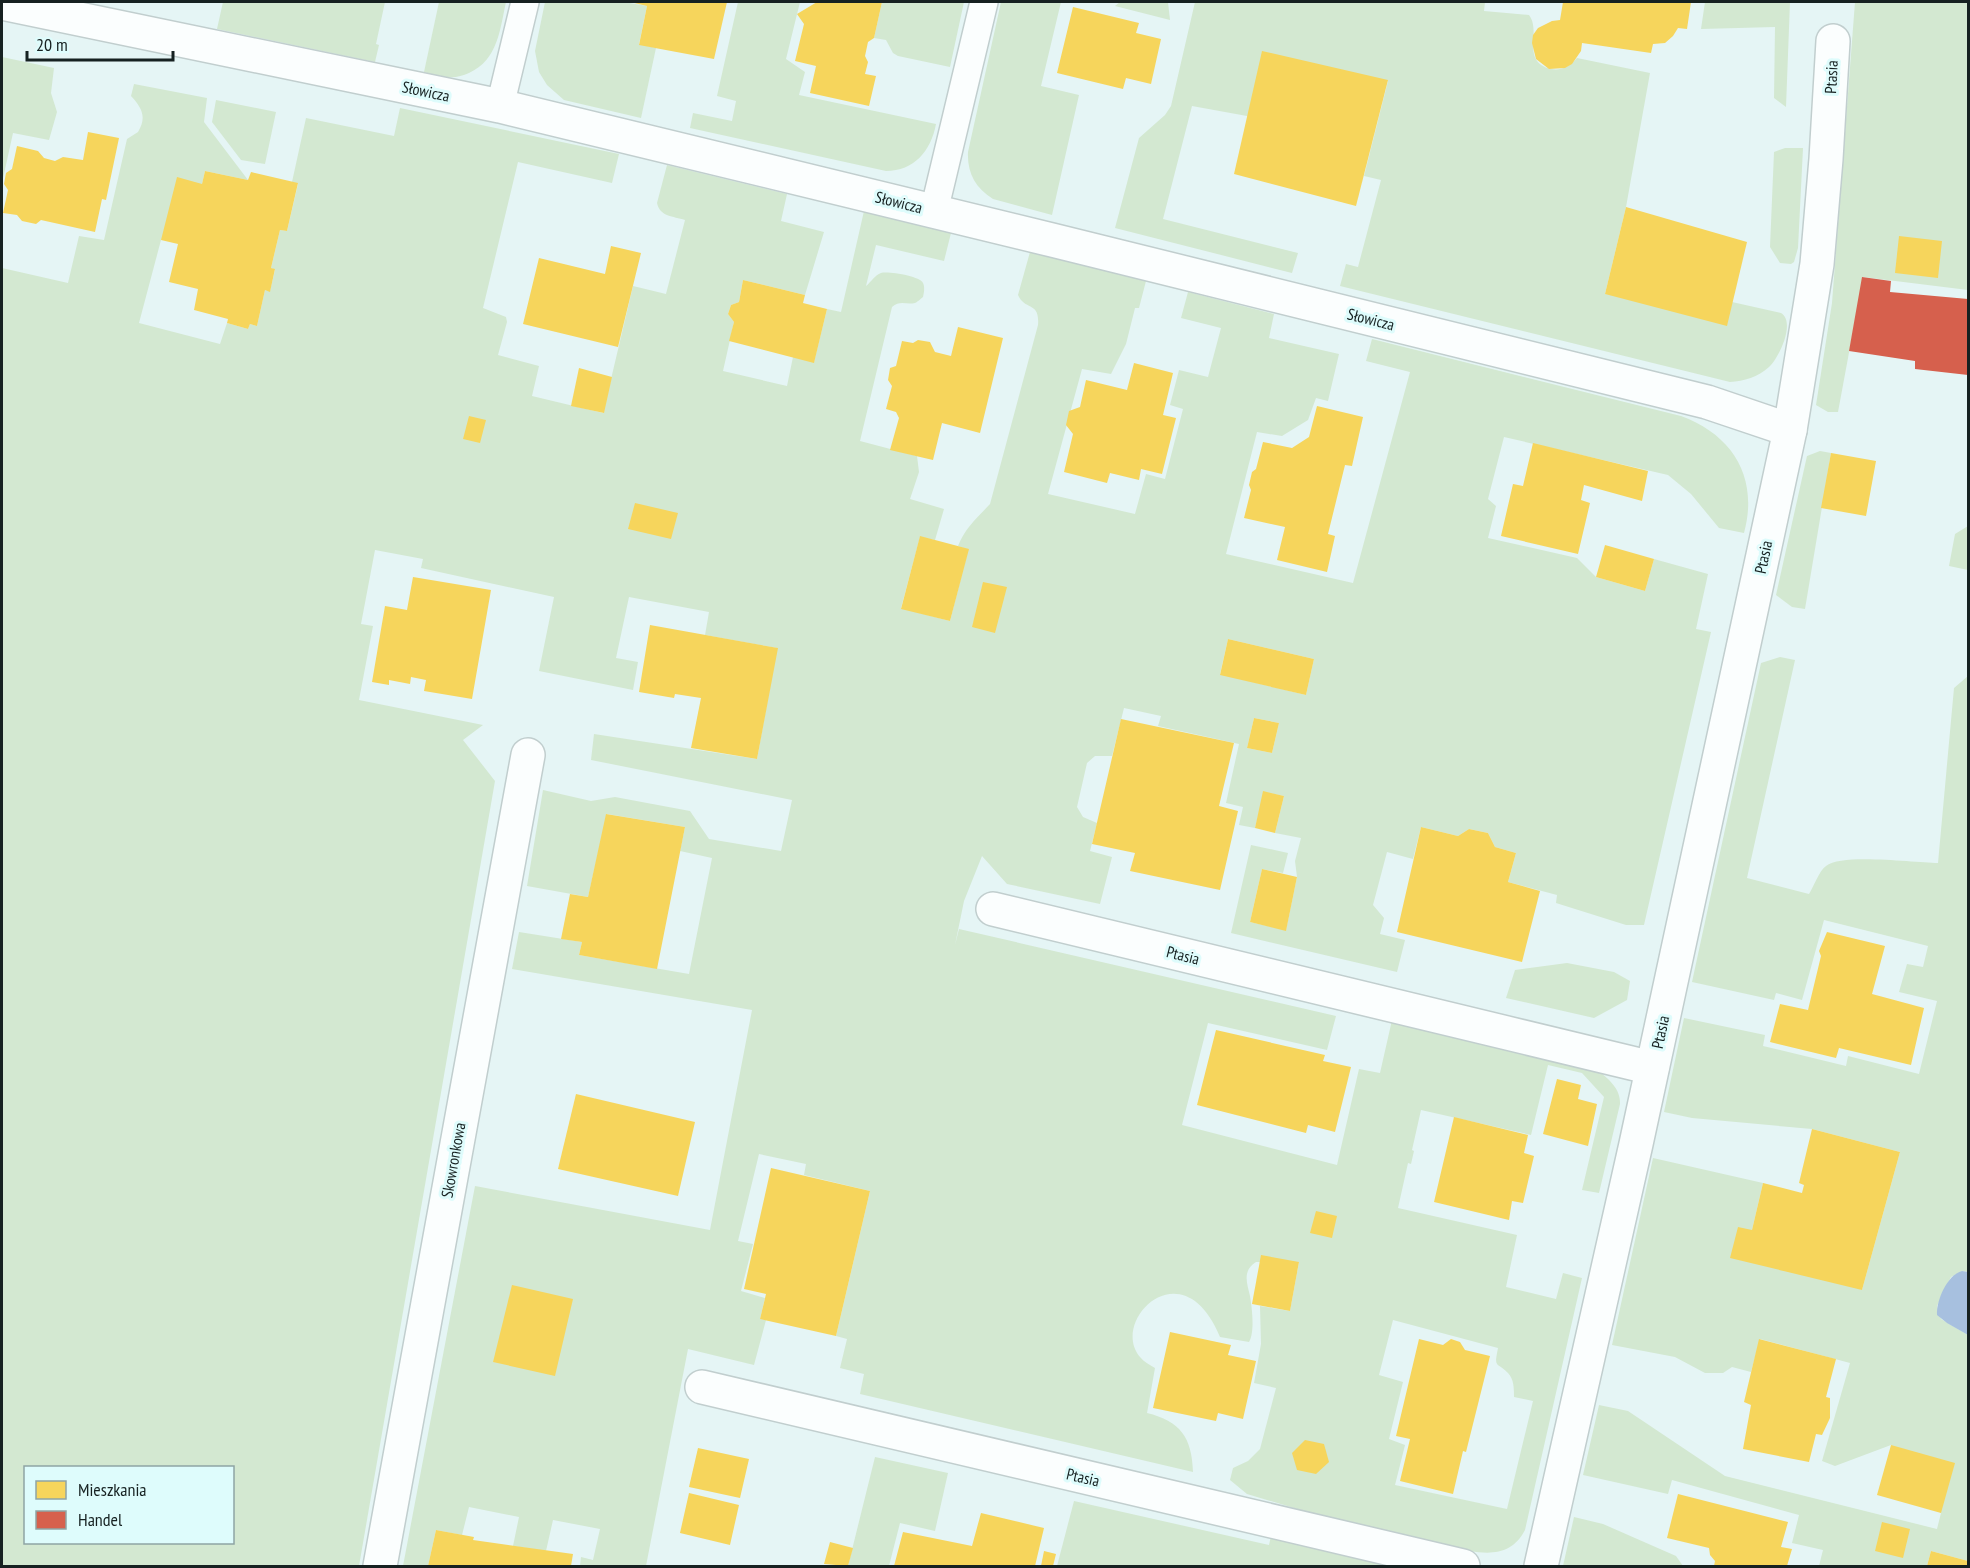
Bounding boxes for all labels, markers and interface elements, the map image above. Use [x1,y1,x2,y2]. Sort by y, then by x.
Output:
scale bar [27,24,172,62]
text: 20 m [36,33,68,56]
street label: Ptasia [1820,60,1842,94]
street label: Słowicza [400,76,452,106]
street label: Słowicza [873,186,925,218]
street label: Słowicza [1345,303,1397,335]
street label: Ptasia [1750,539,1776,575]
street label: Ptasia [1164,941,1202,969]
street label: Ptasia [1647,1014,1673,1050]
street label: Skowronkowa [437,1121,469,1199]
street label: Ptasia [1065,1464,1101,1490]
legend [24,1466,234,1544]
text: Mieszkania [78,1478,147,1501]
text: Handel [78,1508,123,1531]

